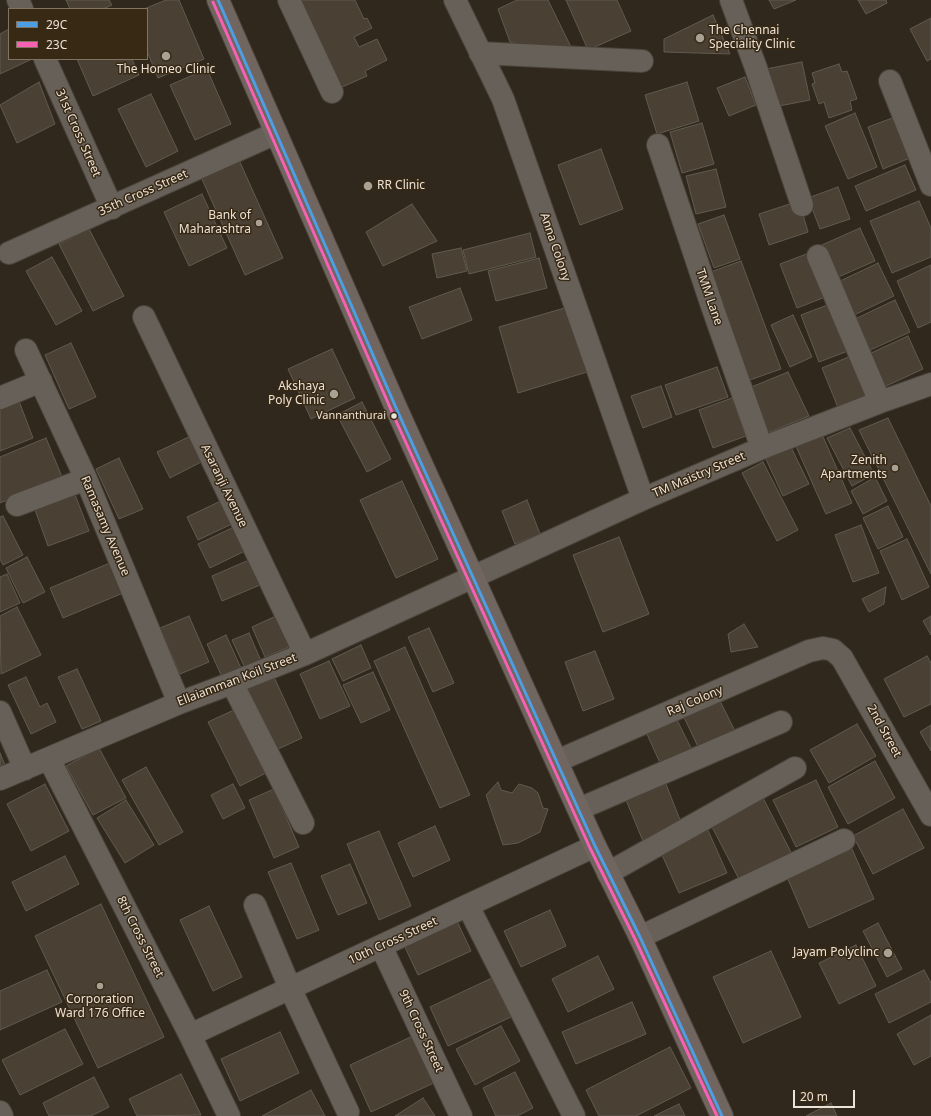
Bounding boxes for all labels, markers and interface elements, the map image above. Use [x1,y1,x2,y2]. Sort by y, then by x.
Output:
legend [8,8,148,60]
text: 29C [46,16,67,33]
place label: The Chennai Speciality Clinic [709,24,795,52]
marker: The Chennai Speciality Clinic [694,32,706,44]
text: 23C [46,36,67,53]
marker: The Homeo Clinic [160,50,172,62]
place label: The Homeo Clinic [117,63,215,77]
street label: 31st Cross Street [52,87,104,179]
street label: 35th Cross Street [96,167,190,219]
place label: RR Clinic [377,179,425,193]
marker: RR Clinic [362,180,374,192]
place label: Bank of Maharashtra [179,209,251,237]
street label: Anna Colony [537,211,573,283]
marker: Bank of Maharashtra [254,218,264,228]
street label: TMM Lane [693,267,725,327]
place label: Akshaya Poly Clinic [268,380,325,408]
marker: Akshaya Poly Clinic [328,388,340,400]
place label: Vannanthurai [316,409,386,423]
marker: Vannanthurai [389,411,399,421]
street label: Asaranji Avenue [198,442,250,530]
street label: TM Maistry Street [651,449,747,501]
place label: Zenith Apartments [820,454,887,482]
marker: Zenith Apartments [890,463,900,473]
street label: Ramasamy Avenue [77,474,133,578]
street label: Ellaiamman Koil Street [175,651,299,709]
street label: Raj Colony [665,683,725,719]
street label: 2nd Street [864,702,904,760]
street label: 8th Cross Street [113,894,167,980]
street label: 10th Cross Street [346,914,440,968]
place label: Jayam Polyclinc [793,946,879,960]
marker: Jayam Polyclinc [882,947,894,959]
marker: Corporation Ward 176 Office [95,981,105,991]
street label: 9th Cross Street [396,987,446,1075]
place label: Corporation Ward 176 Office [55,993,145,1021]
scale bar [795,1082,857,1108]
text: 20 m [800,1088,828,1105]

